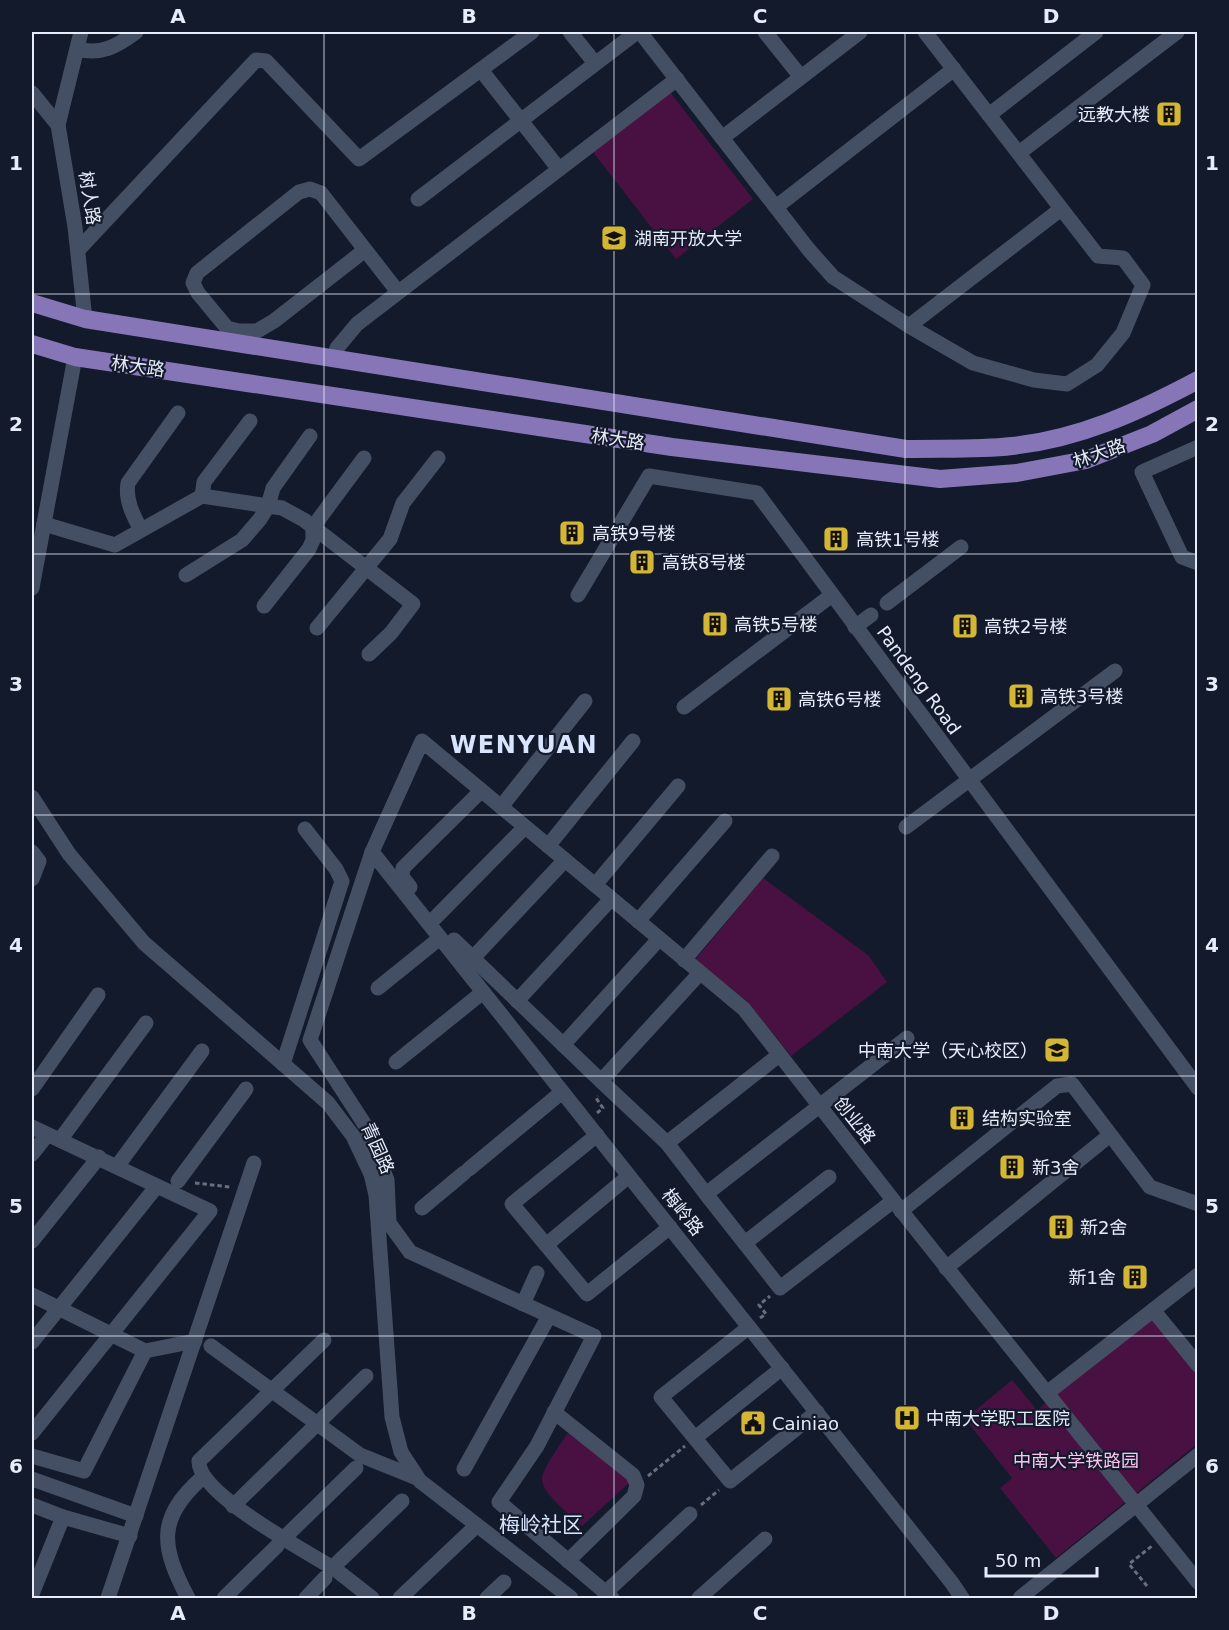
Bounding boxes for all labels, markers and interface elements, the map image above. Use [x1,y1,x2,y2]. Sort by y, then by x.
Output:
text: A [170,4,186,28]
text: B [461,4,477,28]
text: C [753,4,767,28]
text: D [1043,4,1059,28]
building icon: 远教大楼 [1154,99,1184,129]
place label: 远教大楼 [1078,104,1150,125]
text: 1 [9,151,23,175]
text: 1 [1205,151,1219,175]
street label: 树人路 [75,170,105,226]
school or university icon: 湖南开放大学 [599,223,629,253]
place label: 湖南开放大学 [634,228,742,249]
street label: 林大路 [110,352,166,380]
text: 2 [9,412,23,436]
text: 2 [1205,412,1219,436]
street label: 林大路 [590,424,646,454]
street label: 林大路 [1070,434,1128,472]
building icon: 高铁9号楼 [557,518,587,548]
place label: 高铁9号楼 [592,523,675,544]
building icon: 高铁1号楼 [821,524,851,554]
place label: 高铁1号楼 [856,529,939,550]
building icon: 高铁8号楼 [627,547,657,577]
place label: 高铁8号楼 [662,552,745,573]
building icon: 高铁5号楼 [700,609,730,639]
building icon: 高铁2号楼 [950,611,980,641]
place label: 高铁5号楼 [734,614,817,635]
place label: 高铁2号楼 [984,616,1067,637]
street label: Pandeng Road [873,622,965,738]
text: 3 [9,672,23,696]
text: 3 [1205,672,1219,696]
building icon: 高铁3号楼 [1006,681,1036,711]
building icon: 高铁6号楼 [764,684,794,714]
place label: 高铁3号楼 [1040,686,1123,707]
place label: 高铁6号楼 [798,689,881,710]
district label: WENYUAN [450,731,598,759]
text: 4 [9,933,23,957]
text: 4 [1205,933,1219,957]
school or university icon: 中南大学（天心校区） [1042,1035,1072,1065]
place label: 中南大学（天心校区） [858,1040,1038,1061]
street label: 创业路 [830,1092,880,1148]
building icon: 结构实验室 [947,1103,977,1133]
place label: 结构实验室 [982,1108,1072,1129]
street label: 青园路 [357,1119,399,1177]
building icon: 新3舍 [997,1152,1027,1182]
place label: 新3舍 [1032,1157,1079,1178]
street label: 梅岭路 [658,1184,708,1240]
text: 5 [9,1194,23,1218]
text: 5 [1205,1194,1219,1218]
building icon: 新2舍 [1046,1212,1076,1242]
place label: 新2舍 [1080,1217,1127,1238]
building icon: 新1舍 [1120,1262,1150,1292]
place label: 新1舍 [1069,1267,1116,1288]
hospital icon: 中南大学职工医院 [892,1403,922,1433]
public building icon: Cainiao [738,1408,768,1438]
place label: 中南大学职工医院 [926,1408,1070,1429]
place label: Cainiao [772,1413,839,1434]
park label: 中南大学铁路园 [1013,1450,1139,1471]
text: 6 [9,1454,23,1478]
text: 6 [1205,1454,1219,1478]
district label: 梅岭社区 [499,1513,583,1537]
scale bar [986,1540,1097,1578]
text: 50 m [995,1550,1041,1571]
text: A [170,1601,186,1625]
text: B [461,1601,477,1625]
text: C [753,1601,767,1625]
text: D [1043,1601,1059,1625]

